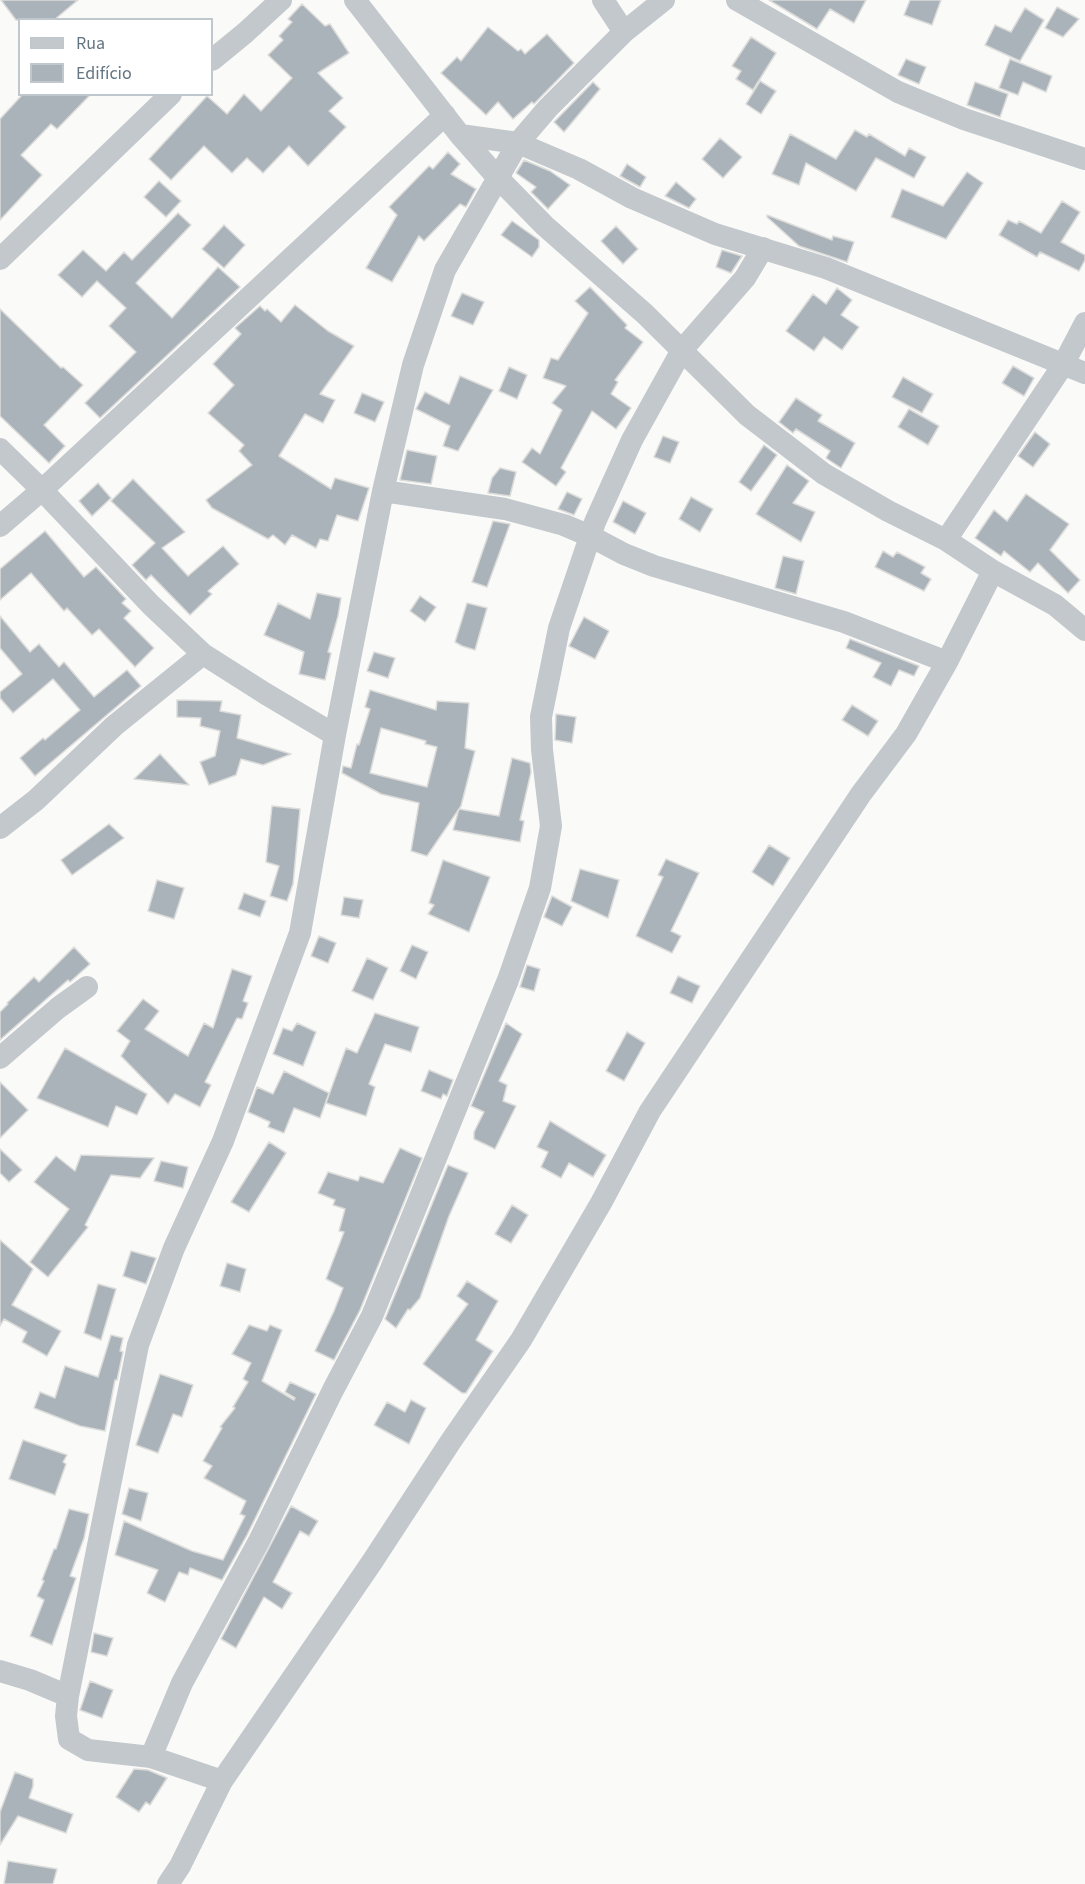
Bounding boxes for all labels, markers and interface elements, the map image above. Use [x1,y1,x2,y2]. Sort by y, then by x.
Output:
legend [18,18,213,96]
text: Rua [76,31,105,56]
text: Edifício [76,61,132,86]

